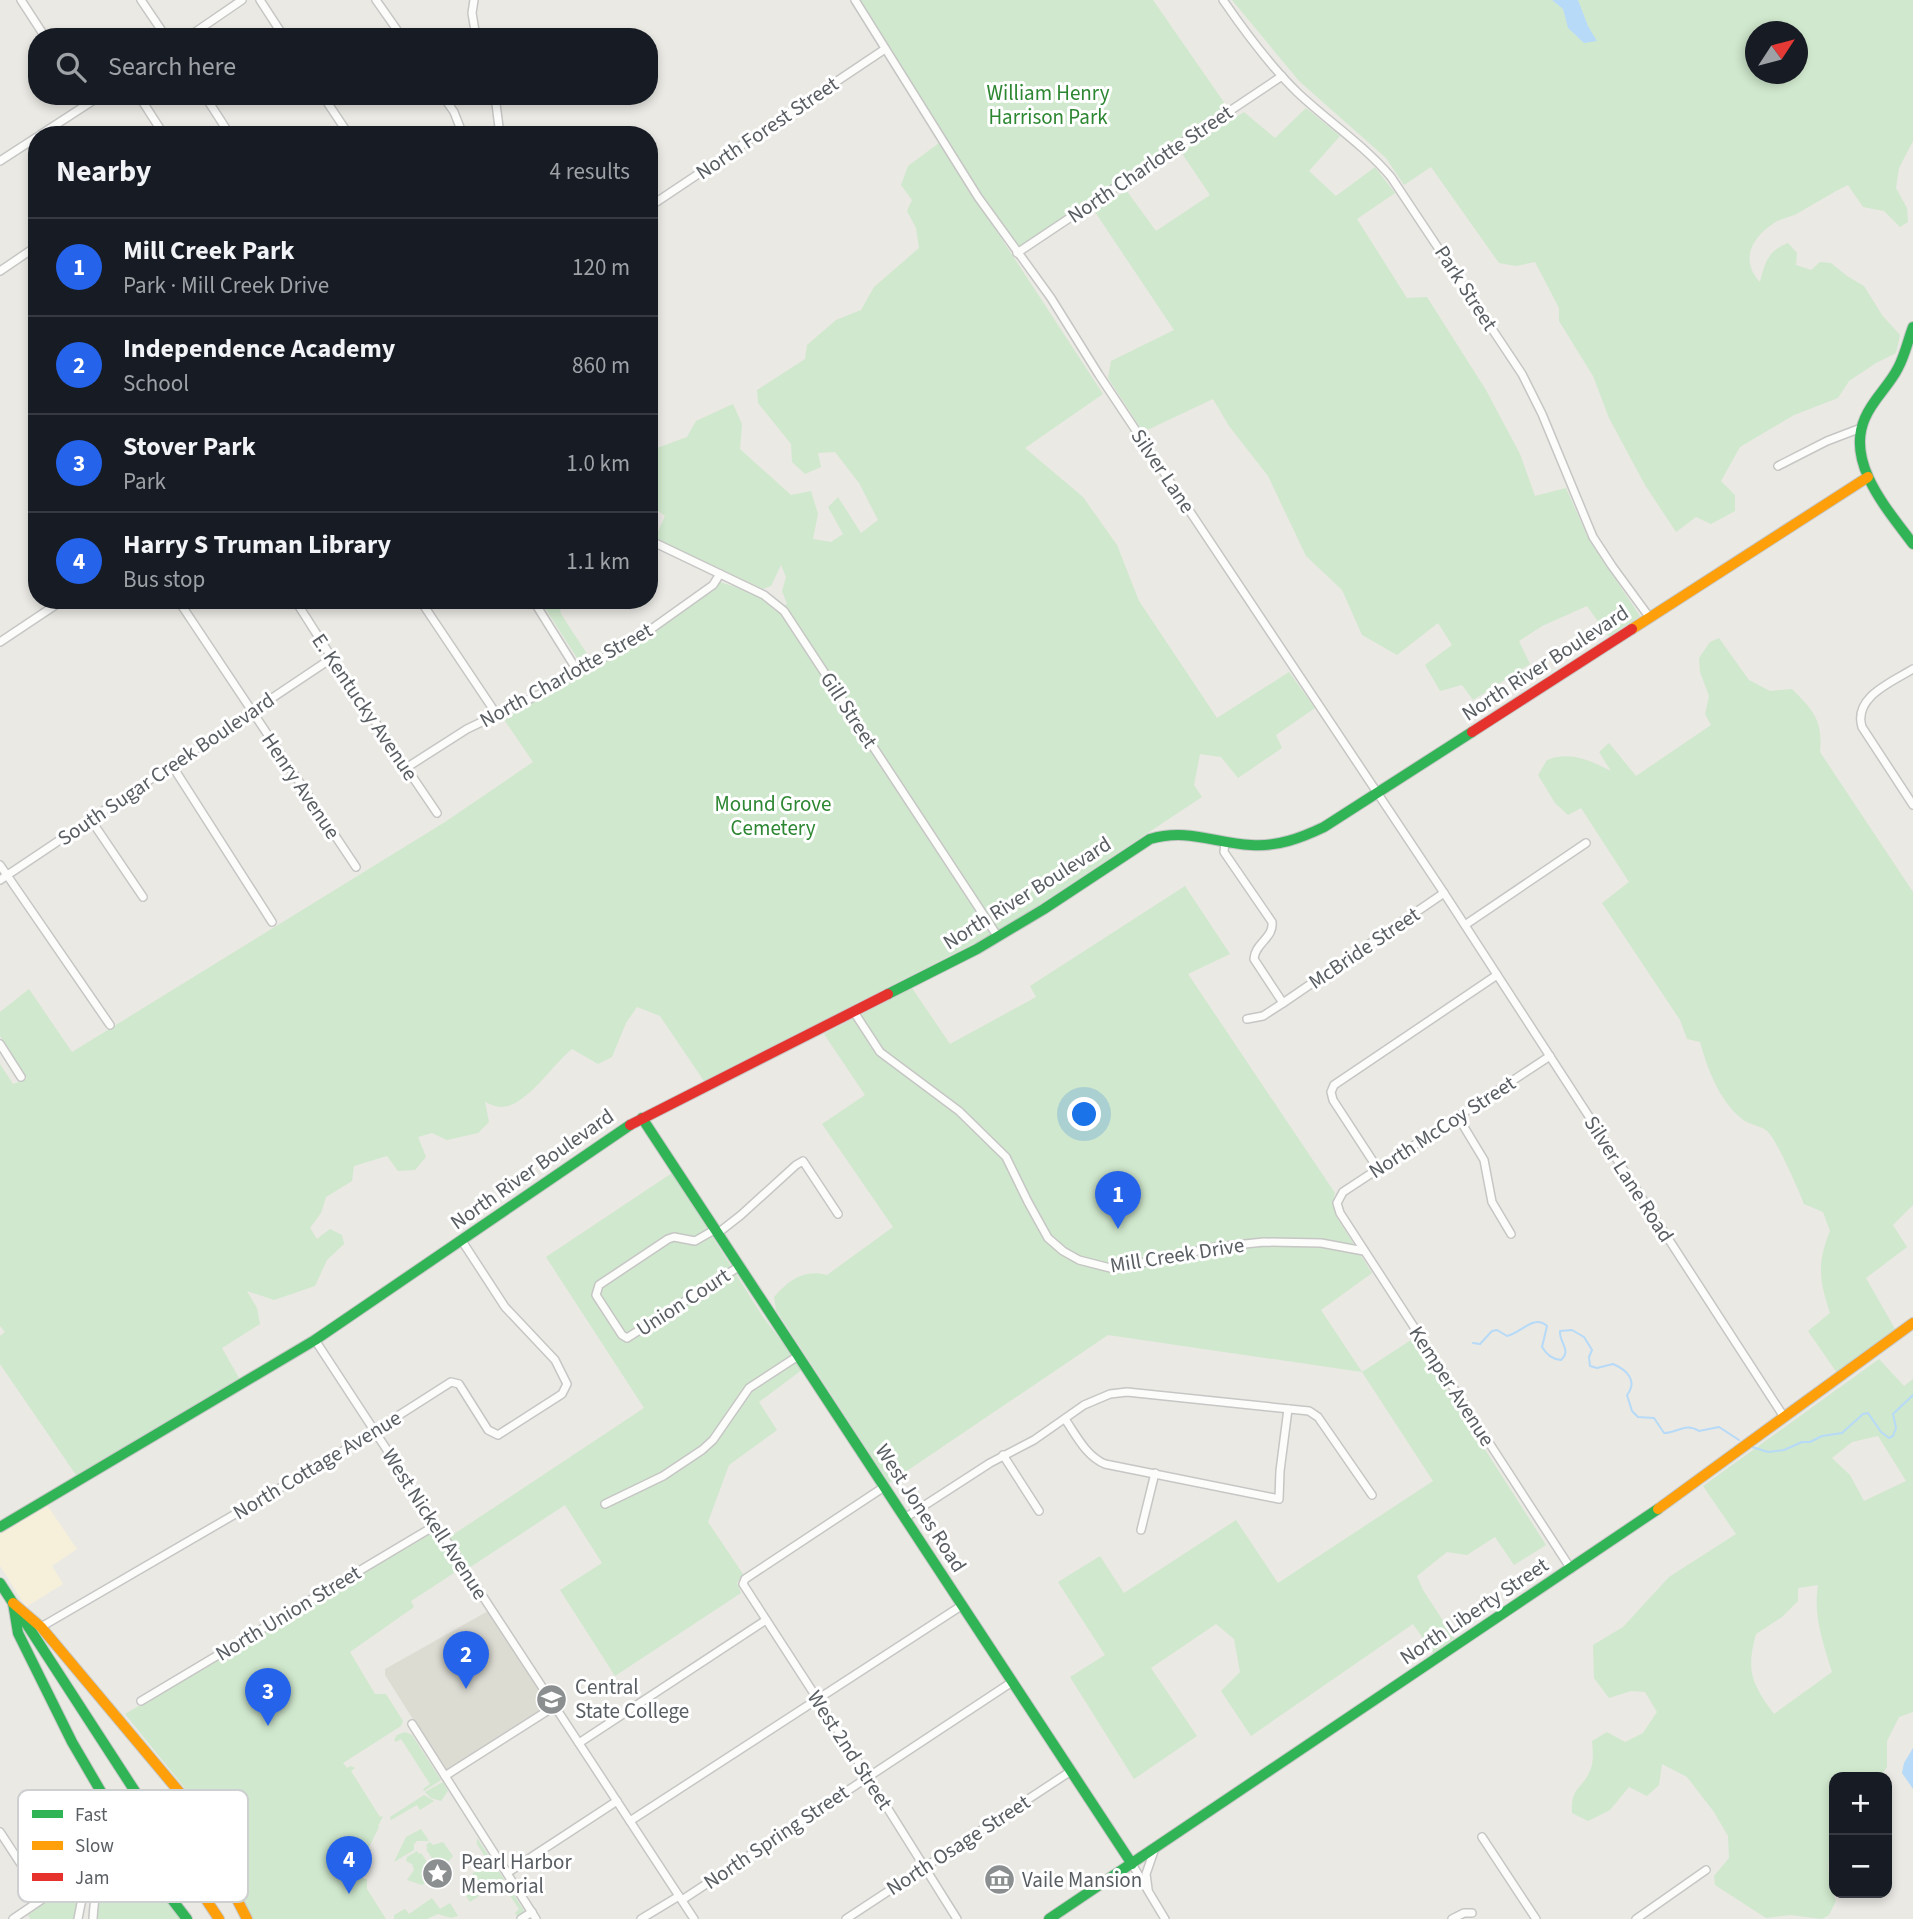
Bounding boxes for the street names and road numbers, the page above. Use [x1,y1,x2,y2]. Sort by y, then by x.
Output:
street label: North Forest Street [690,69,844,187]
street label: North Charlotte Street [1061,98,1239,230]
street label: Park Street [1427,240,1505,336]
street label: Silver Lane [1124,423,1202,519]
street label: North River Boulevard [1456,598,1634,728]
street label: North Charlotte Street [474,615,658,735]
street label: E. Kentucky Avenue [305,627,425,787]
street label: Gill Street [813,666,885,754]
street label: South Sugar Creek Boulevard [52,685,280,853]
street label: Henry Avenue [254,727,348,845]
street label: North River Boulevard [937,829,1117,957]
street label: McBride Street [1302,900,1426,996]
street label: North McCoy Street [1363,1068,1521,1186]
street label: North River Boulevard [444,1101,620,1237]
street label: Silver Lane Road [1577,1110,1681,1248]
street label: Mill Creek Drive [1108,1230,1246,1280]
street label: Union Court [630,1260,736,1344]
street label: Kemper Avenue [1402,1320,1502,1452]
street label: North Cottage Avenue [227,1403,407,1527]
street label: West Jones Road [868,1438,974,1578]
street label: West Nickell Avenue [375,1442,495,1606]
street label: North Liberty Street [1394,1550,1554,1672]
street label: North Union Street [210,1558,366,1668]
street label: West 2nd Street [800,1684,900,1816]
street label: North Spring Street [697,1777,855,1897]
street label: North Osage Street [880,1787,1036,1903]

